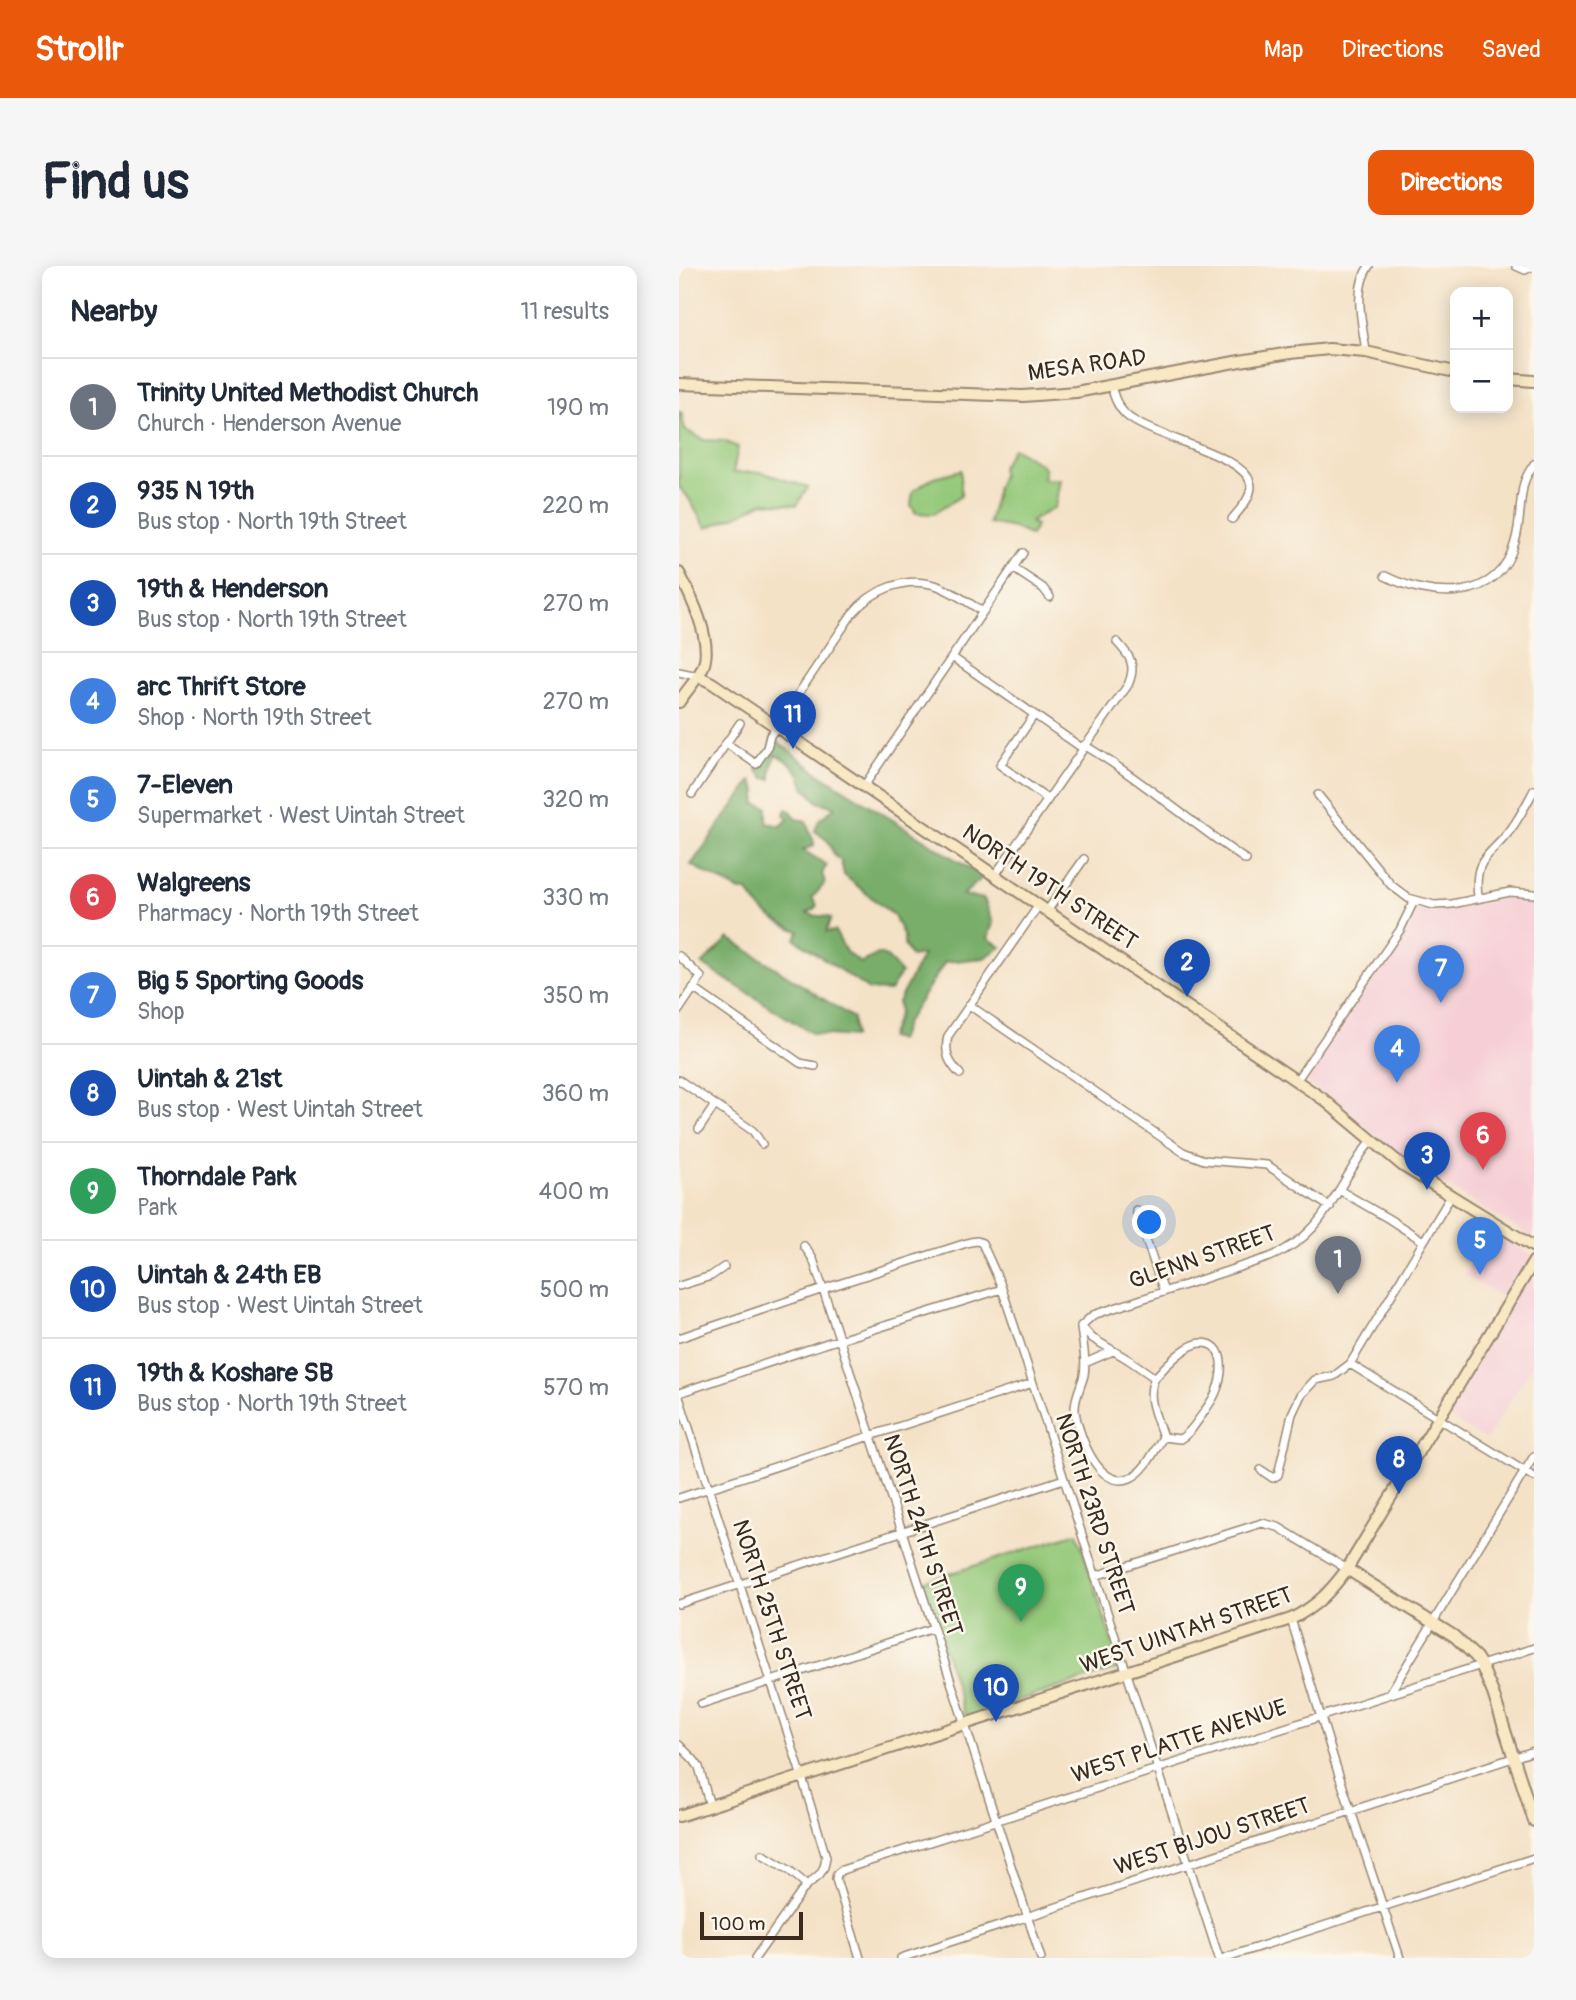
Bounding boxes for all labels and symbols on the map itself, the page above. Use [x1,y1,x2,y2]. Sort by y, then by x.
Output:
street label: MESA ROAD [1026,342,1148,388]
pin: 11 [770,691,816,749]
street label: NORTH 19TH STREET [957,818,1143,956]
pin: 2 [1164,939,1210,997]
pin: 7 [1418,945,1464,1003]
pin: 4 [1374,1025,1420,1083]
pin: 6 [1460,1112,1506,1170]
pin: 3 [1404,1132,1450,1190]
your location [1132,1205,1166,1239]
pin: 5 [1457,1217,1503,1275]
street label: GLENN STREET [1125,1218,1279,1296]
pin: 1 [1315,1236,1361,1294]
street label: NORTH 23RD STREET [1049,1410,1141,1618]
street label: NORTH 24TH STREET [877,1430,969,1640]
pin: 8 [1376,1436,1422,1494]
street label: NORTH 25TH STREET [726,1516,818,1724]
pin: 9 [998,1564,1044,1622]
street label: WEST UINTAH STREET [1076,1580,1296,1680]
pin: 10 [973,1664,1019,1722]
street label: WEST PLATTE AVENUE [1068,1692,1290,1790]
street label: WEST BIJOU STREET [1110,1791,1314,1881]
scale bar [700,1909,803,1941]

